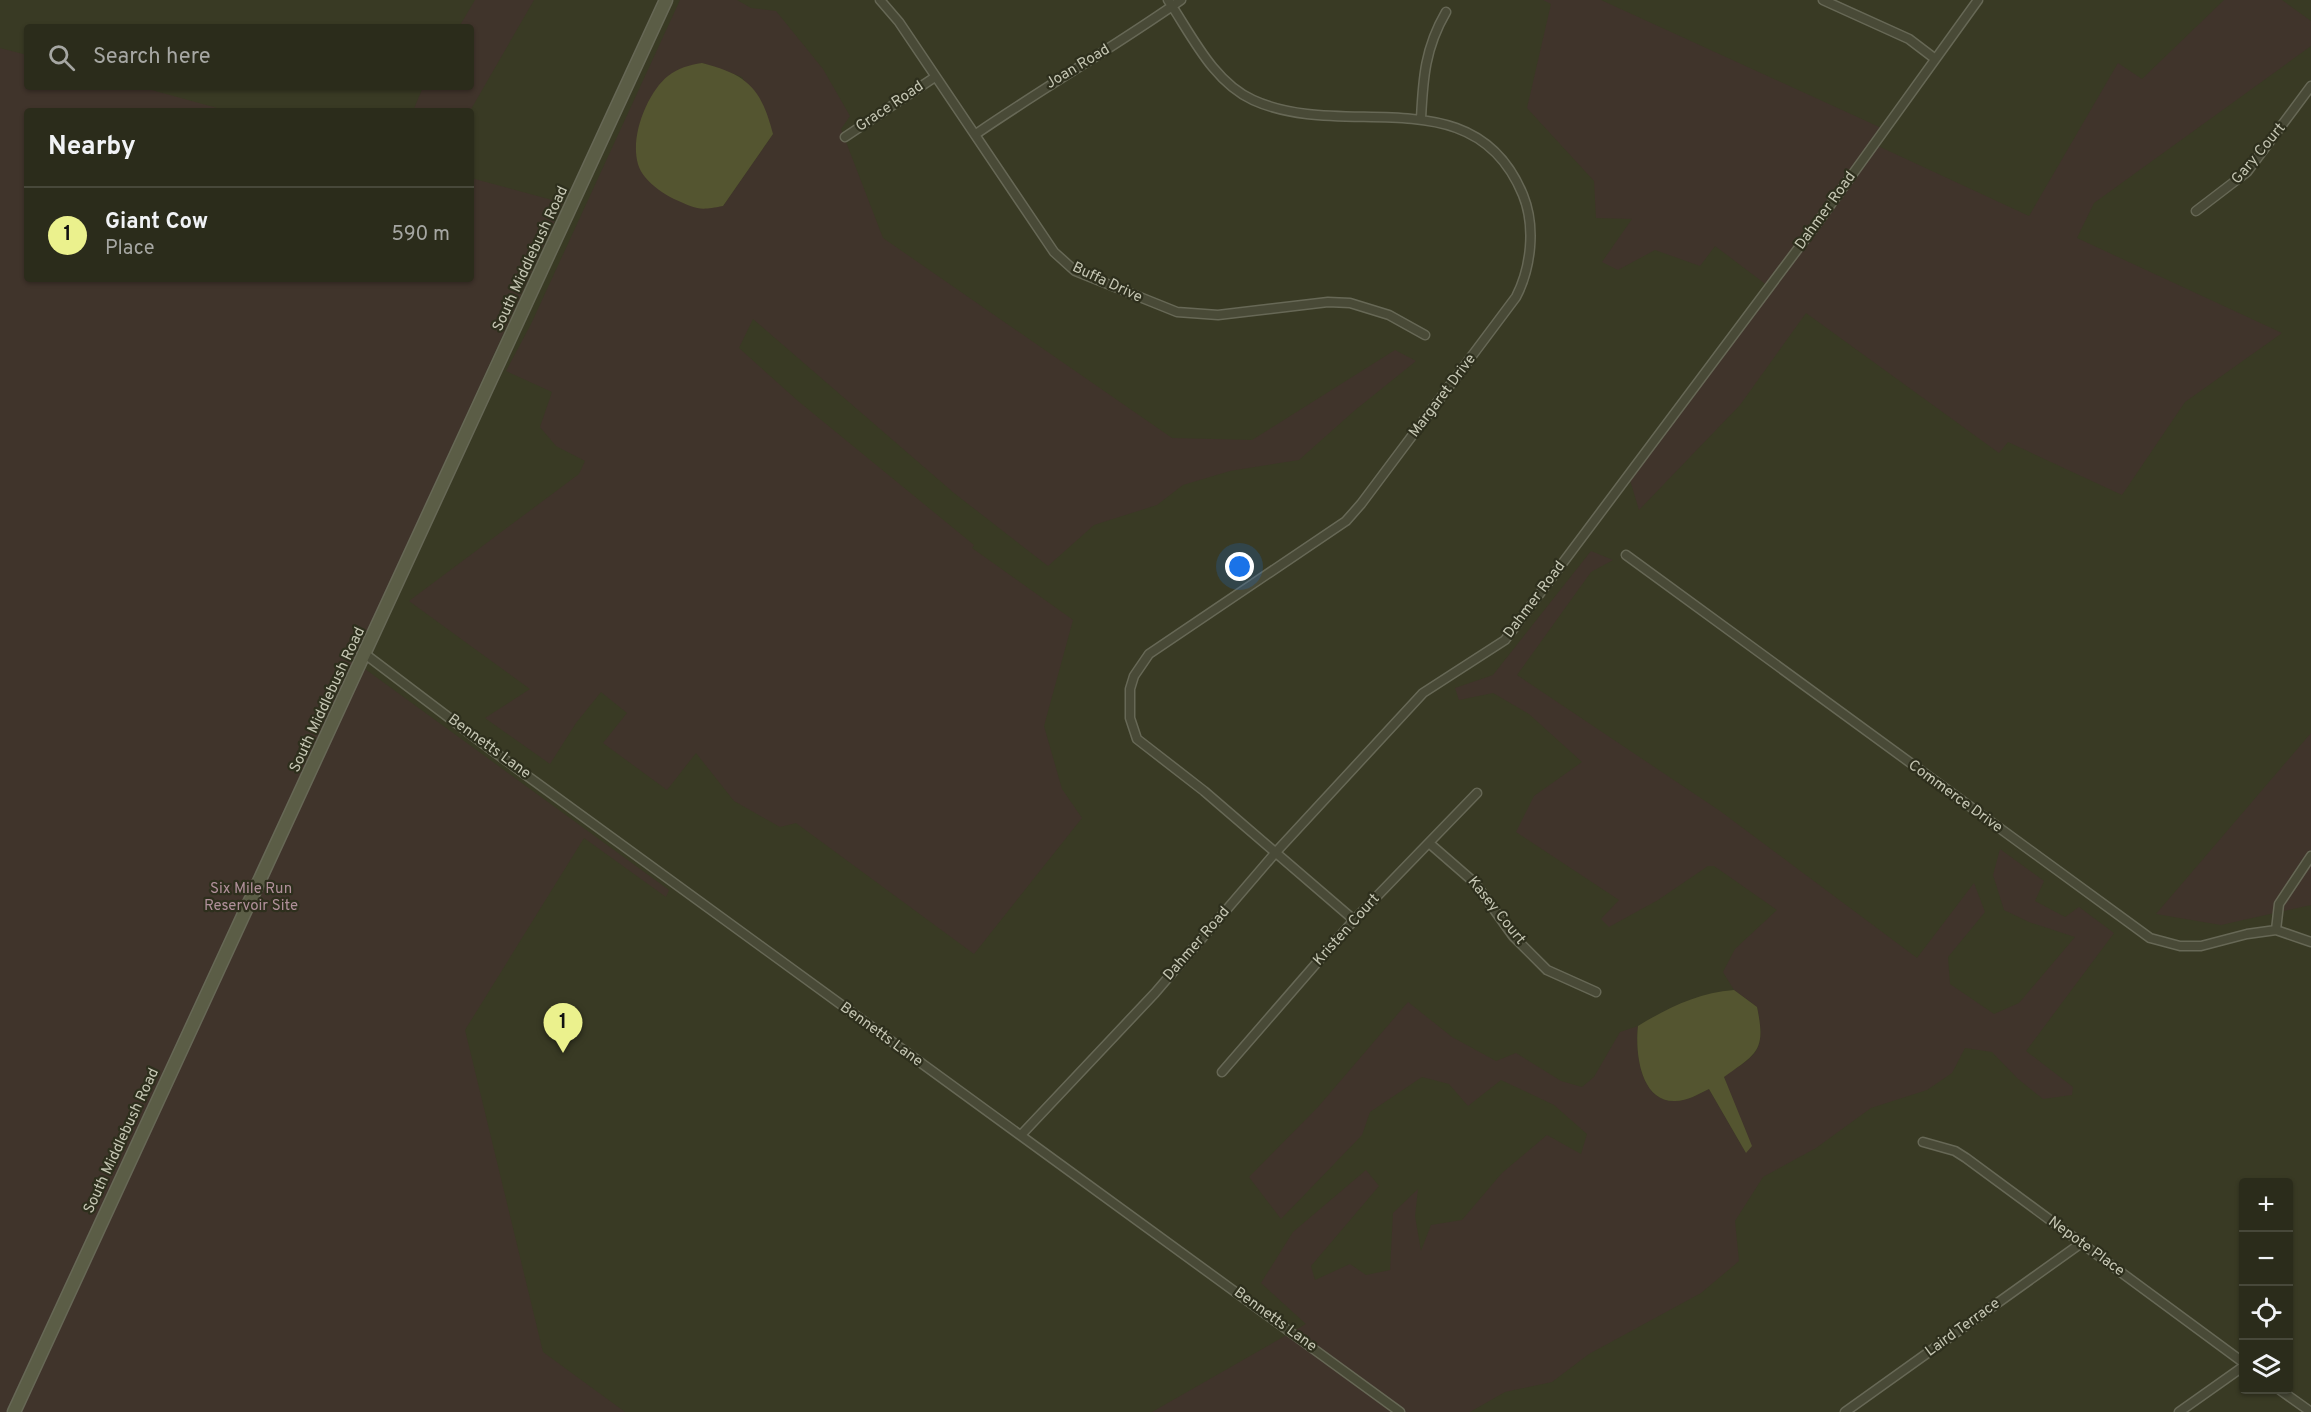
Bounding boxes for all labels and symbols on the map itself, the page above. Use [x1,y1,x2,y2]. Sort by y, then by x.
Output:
street label: Joan Road [1042,40,1114,94]
street label: Grace Road [852,77,928,137]
street label: Gary Court [2228,119,2290,189]
street label: Dahmer Road [1791,168,1861,254]
street label: South Middlebush Road [489,183,573,335]
street label: Buffa Drive [1069,258,1145,308]
street label: Margaret Drive [1405,350,1481,442]
your location [1225,552,1254,581]
street label: Dahmer Road [1500,558,1570,642]
street label: South Middlebush Road [286,624,370,776]
street label: Bennetts Lane [444,710,534,784]
street label: Commerce Drive [1904,756,2006,838]
street label: Kasey Court [1463,873,1529,949]
park label: Six Mile Run Reservoir Site [204,880,298,916]
street label: Kristen Court [1310,890,1384,970]
street label: Dahmer Road [1160,903,1234,985]
street label: Bennetts Lane [836,998,926,1072]
pin: 1 [544,1004,582,1053]
street label: South Middlebush Road [80,1065,164,1217]
street label: Nepote Place [2044,1213,2128,1281]
street label: Bennetts Lane [1230,1283,1320,1357]
street label: Laird Terrace [1922,1295,2004,1361]

